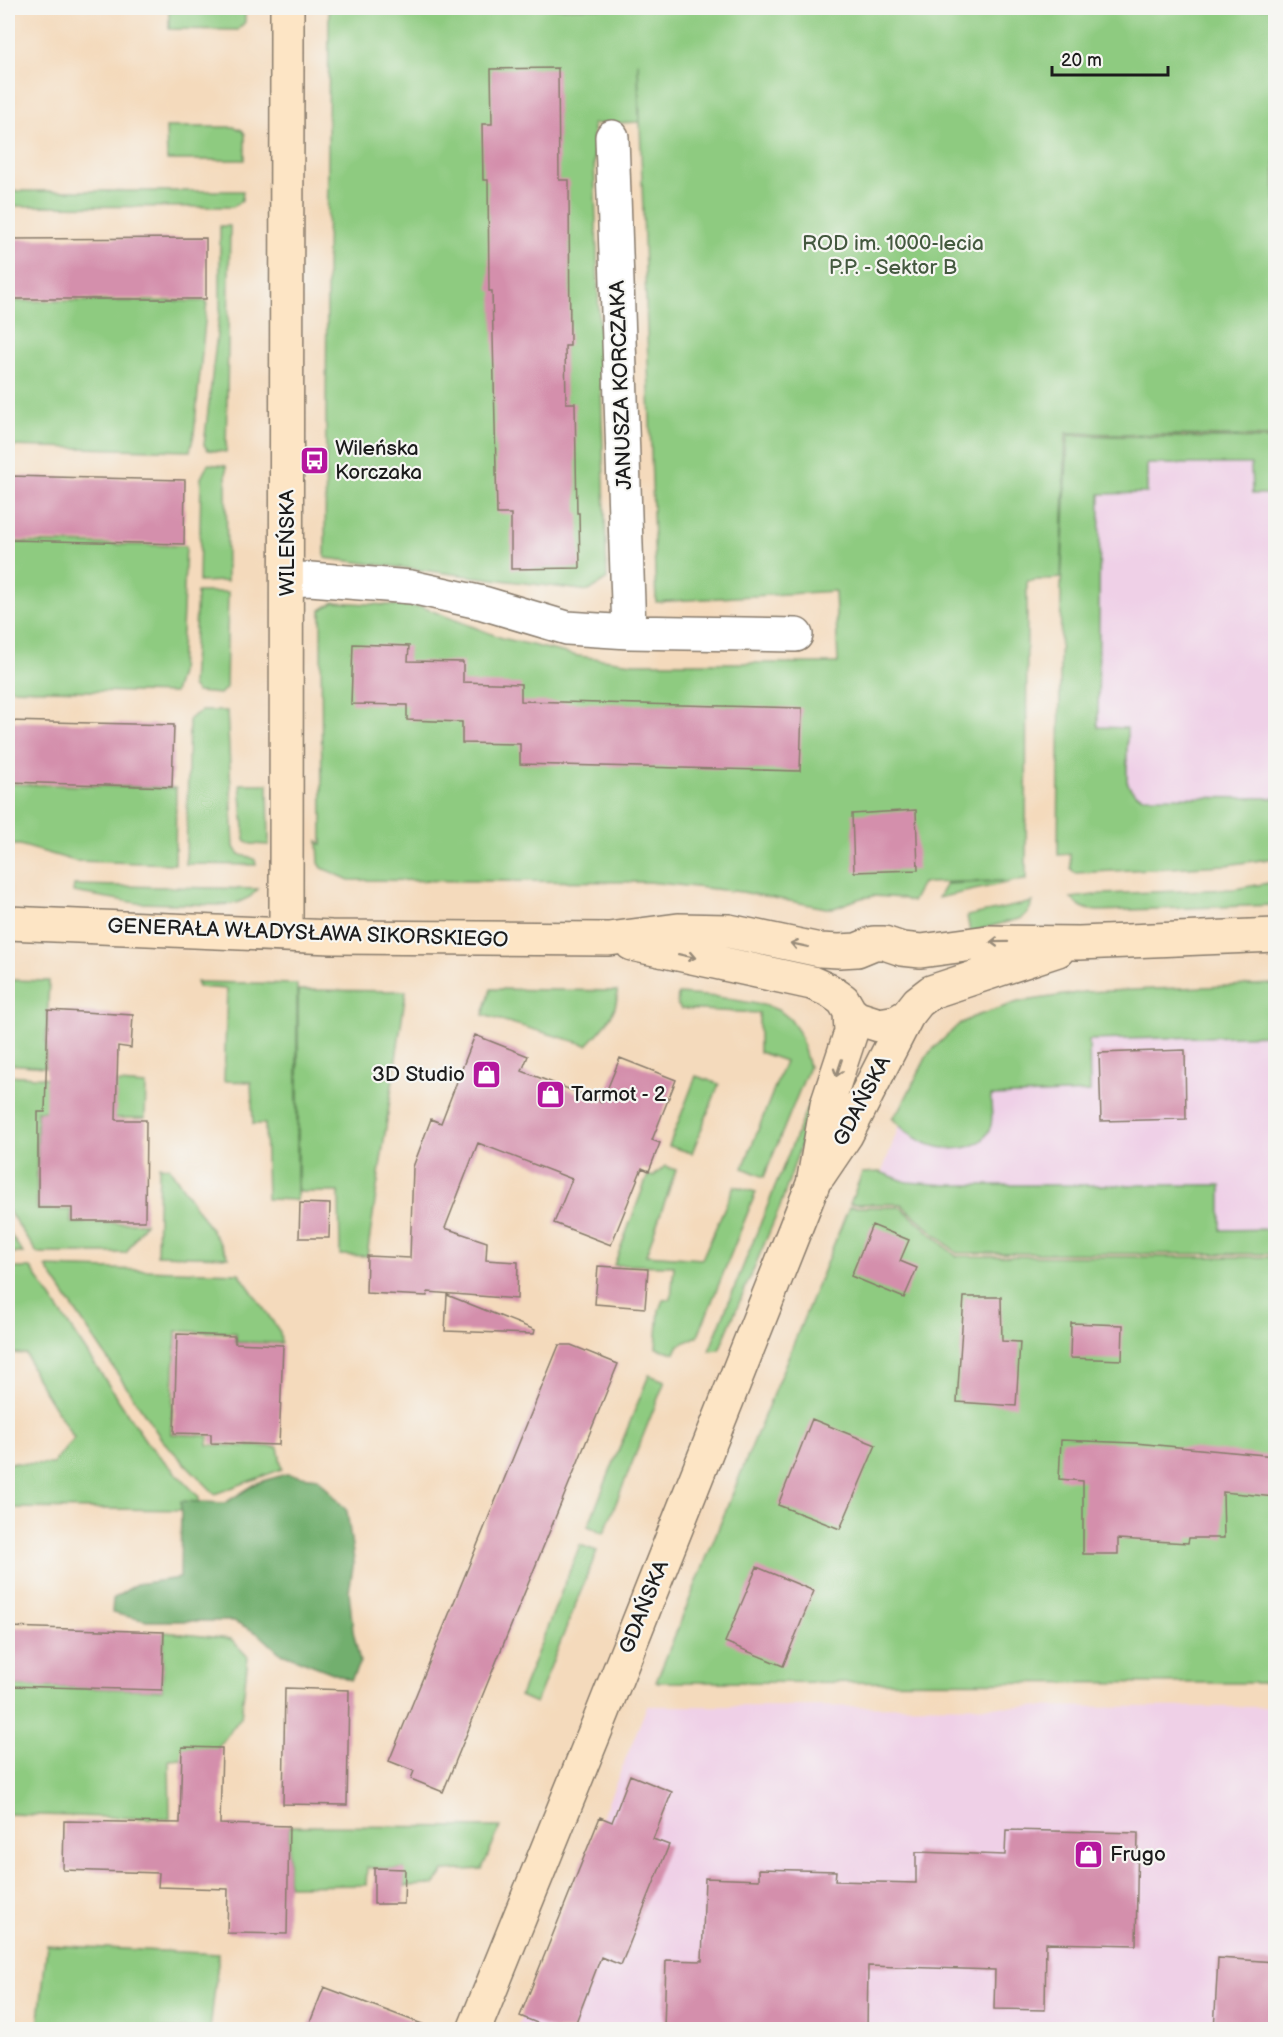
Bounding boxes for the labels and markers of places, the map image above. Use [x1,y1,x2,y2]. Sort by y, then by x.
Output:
place label: Wileńska Korczaka [335,436,422,485]
bus stop icon: Wileńska Korczaka [298,444,330,476]
shop icon: 3D Studio [470,1058,502,1090]
place label: 3D Studio [372,1062,465,1087]
shop icon: Tarmot - 2 [534,1078,566,1110]
place label: Tarmot - 2 [571,1082,667,1107]
shop icon: Frugo [1073,1838,1105,1870]
place label: Frugo [1110,1842,1166,1867]

